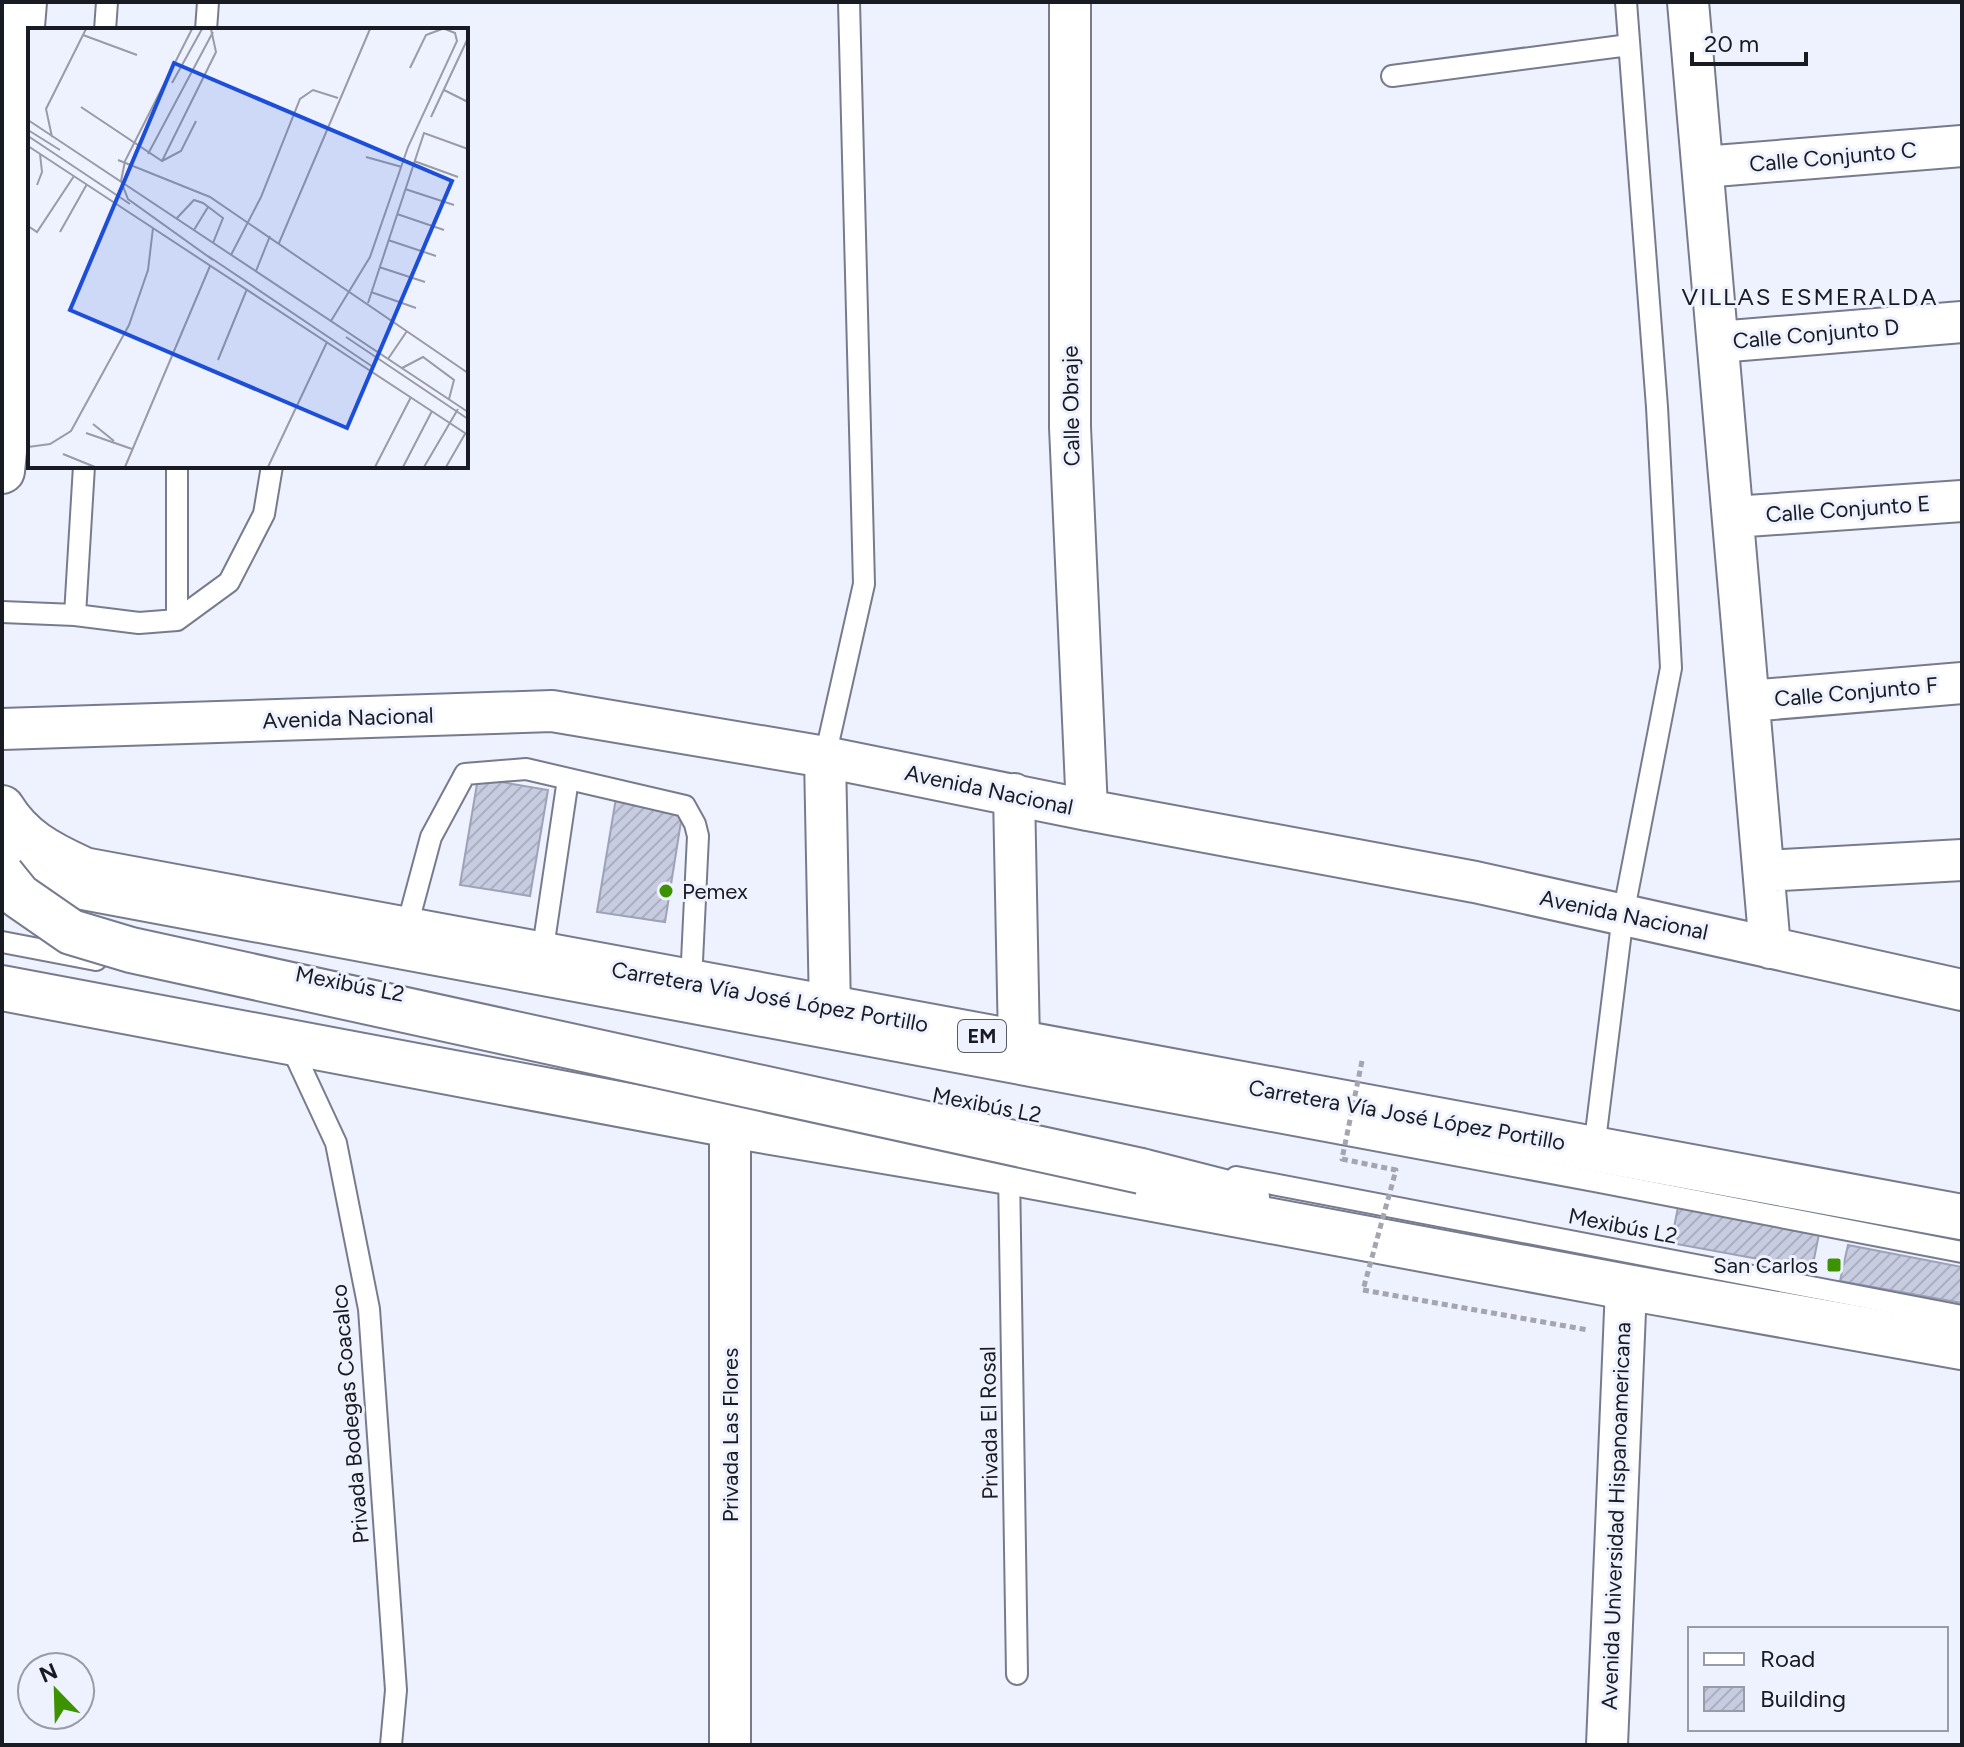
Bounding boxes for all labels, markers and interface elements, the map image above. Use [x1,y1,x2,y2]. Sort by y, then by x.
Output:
scale bar [1692,16,1806,66]
inset map [28,28,468,468]
text: 20 m [1704,29,1759,58]
street label: Calle Conjunto C [1748,136,1918,178]
district label: VILLAS ESMERALDA [1681,282,1939,311]
street label: Calle Conjunto D [1732,313,1900,355]
street label: Calle Obraje [1056,345,1086,467]
street label: Calle Conjunto E [1765,490,1931,528]
street label: Calle Conjunto F [1773,671,1939,713]
street label: Avenida Nacional [262,702,434,734]
street label: Avenida Nacional [903,759,1075,821]
place label: Pemex [682,878,748,905]
marker: Pemex [657,882,675,900]
street label: Avenida Nacional [1538,884,1710,946]
street label: Carretera Vía José López Portillo [610,956,930,1038]
street label: Mexibús L2 [293,960,407,1008]
road number: EM [958,1020,1006,1052]
street label: Carretera Vía José López Portillo [1247,1074,1567,1156]
street label: Mexibús L2 [930,1081,1044,1129]
street label: Mexibús L2 [1566,1202,1680,1250]
place label: San Carlos [1713,1252,1818,1279]
marker: San Carlos [1825,1256,1843,1274]
street label: Privada Bodegas Coacalco [325,1283,375,1545]
street label: Avenida Universidad Hispanoamericana [1596,1321,1636,1711]
street label: Privada El Rosal [974,1346,1004,1500]
street label: Privada Las Flores [717,1348,744,1522]
legend [1688,1627,1948,1731]
text: Road [1760,1644,1815,1673]
north arrow [16,1651,96,1731]
text: N [35,1657,61,1689]
text: Building [1760,1684,1846,1713]

